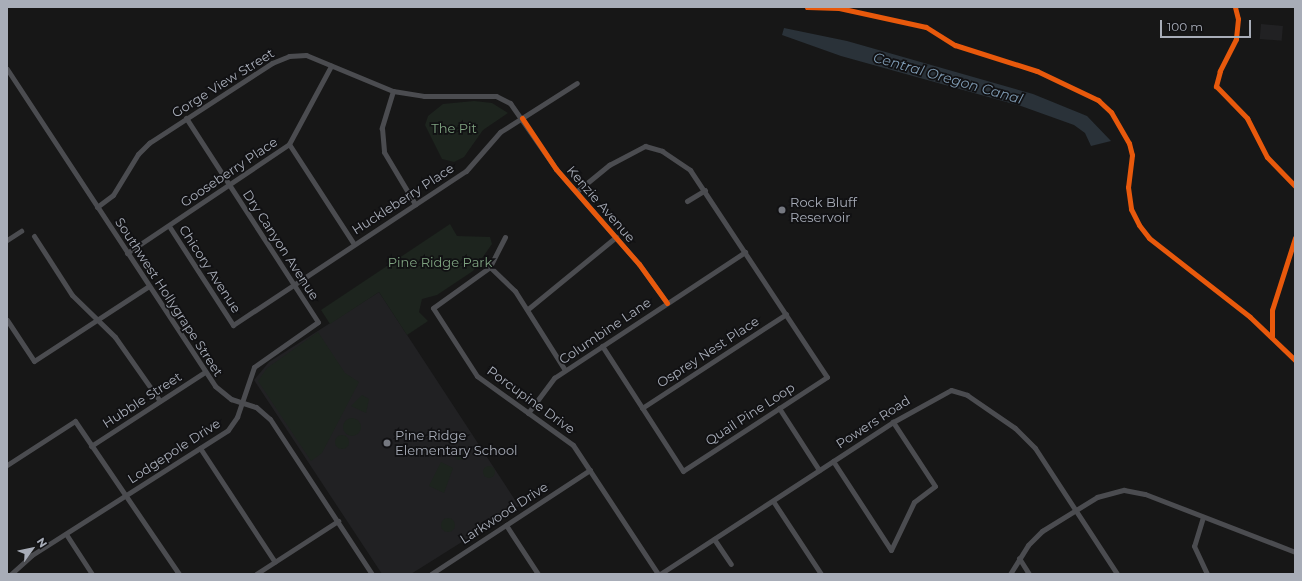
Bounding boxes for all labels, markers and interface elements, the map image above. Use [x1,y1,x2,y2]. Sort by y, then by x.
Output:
scale bar [1162,12,1253,38]
text: 100 m [1167,19,1203,34]
street label: Gorge View Street [169,45,277,121]
water label: Central Oregon Canal [871,49,1025,107]
park label: The Pit [431,120,477,136]
street label: Gooseberry Place [178,134,280,210]
street label: Huckleberry Place [349,160,457,238]
street label: Kenzie Avenue [564,163,638,245]
street label: Dry Canyon Avenue [240,187,322,303]
place label: Rock Bluff Reservoir [790,195,857,226]
marker: Rock Bluff Reservoir [777,205,787,215]
street label: Southwest Hollygrape Street [112,215,226,379]
street label: Chicory Avenue [176,222,244,316]
park label: Pine Ridge Park [388,254,492,270]
street label: Columbine Lane [556,294,654,368]
street label: Osprey Nest Place [654,313,762,391]
street label: Porcupine Drive [484,363,578,437]
street label: Hubble Street [100,369,184,431]
street label: Quail Pine Loop [702,379,798,449]
street label: Powers Road [833,392,913,452]
street label: Lodgepole Drive [125,415,223,487]
place label: Pine Ridge Elementary School [395,428,518,459]
marker: Pine Ridge Elementary School [382,438,392,448]
street label: Larkwood Drive [457,479,551,547]
north arrow [12,529,52,569]
text: N [34,535,50,550]

